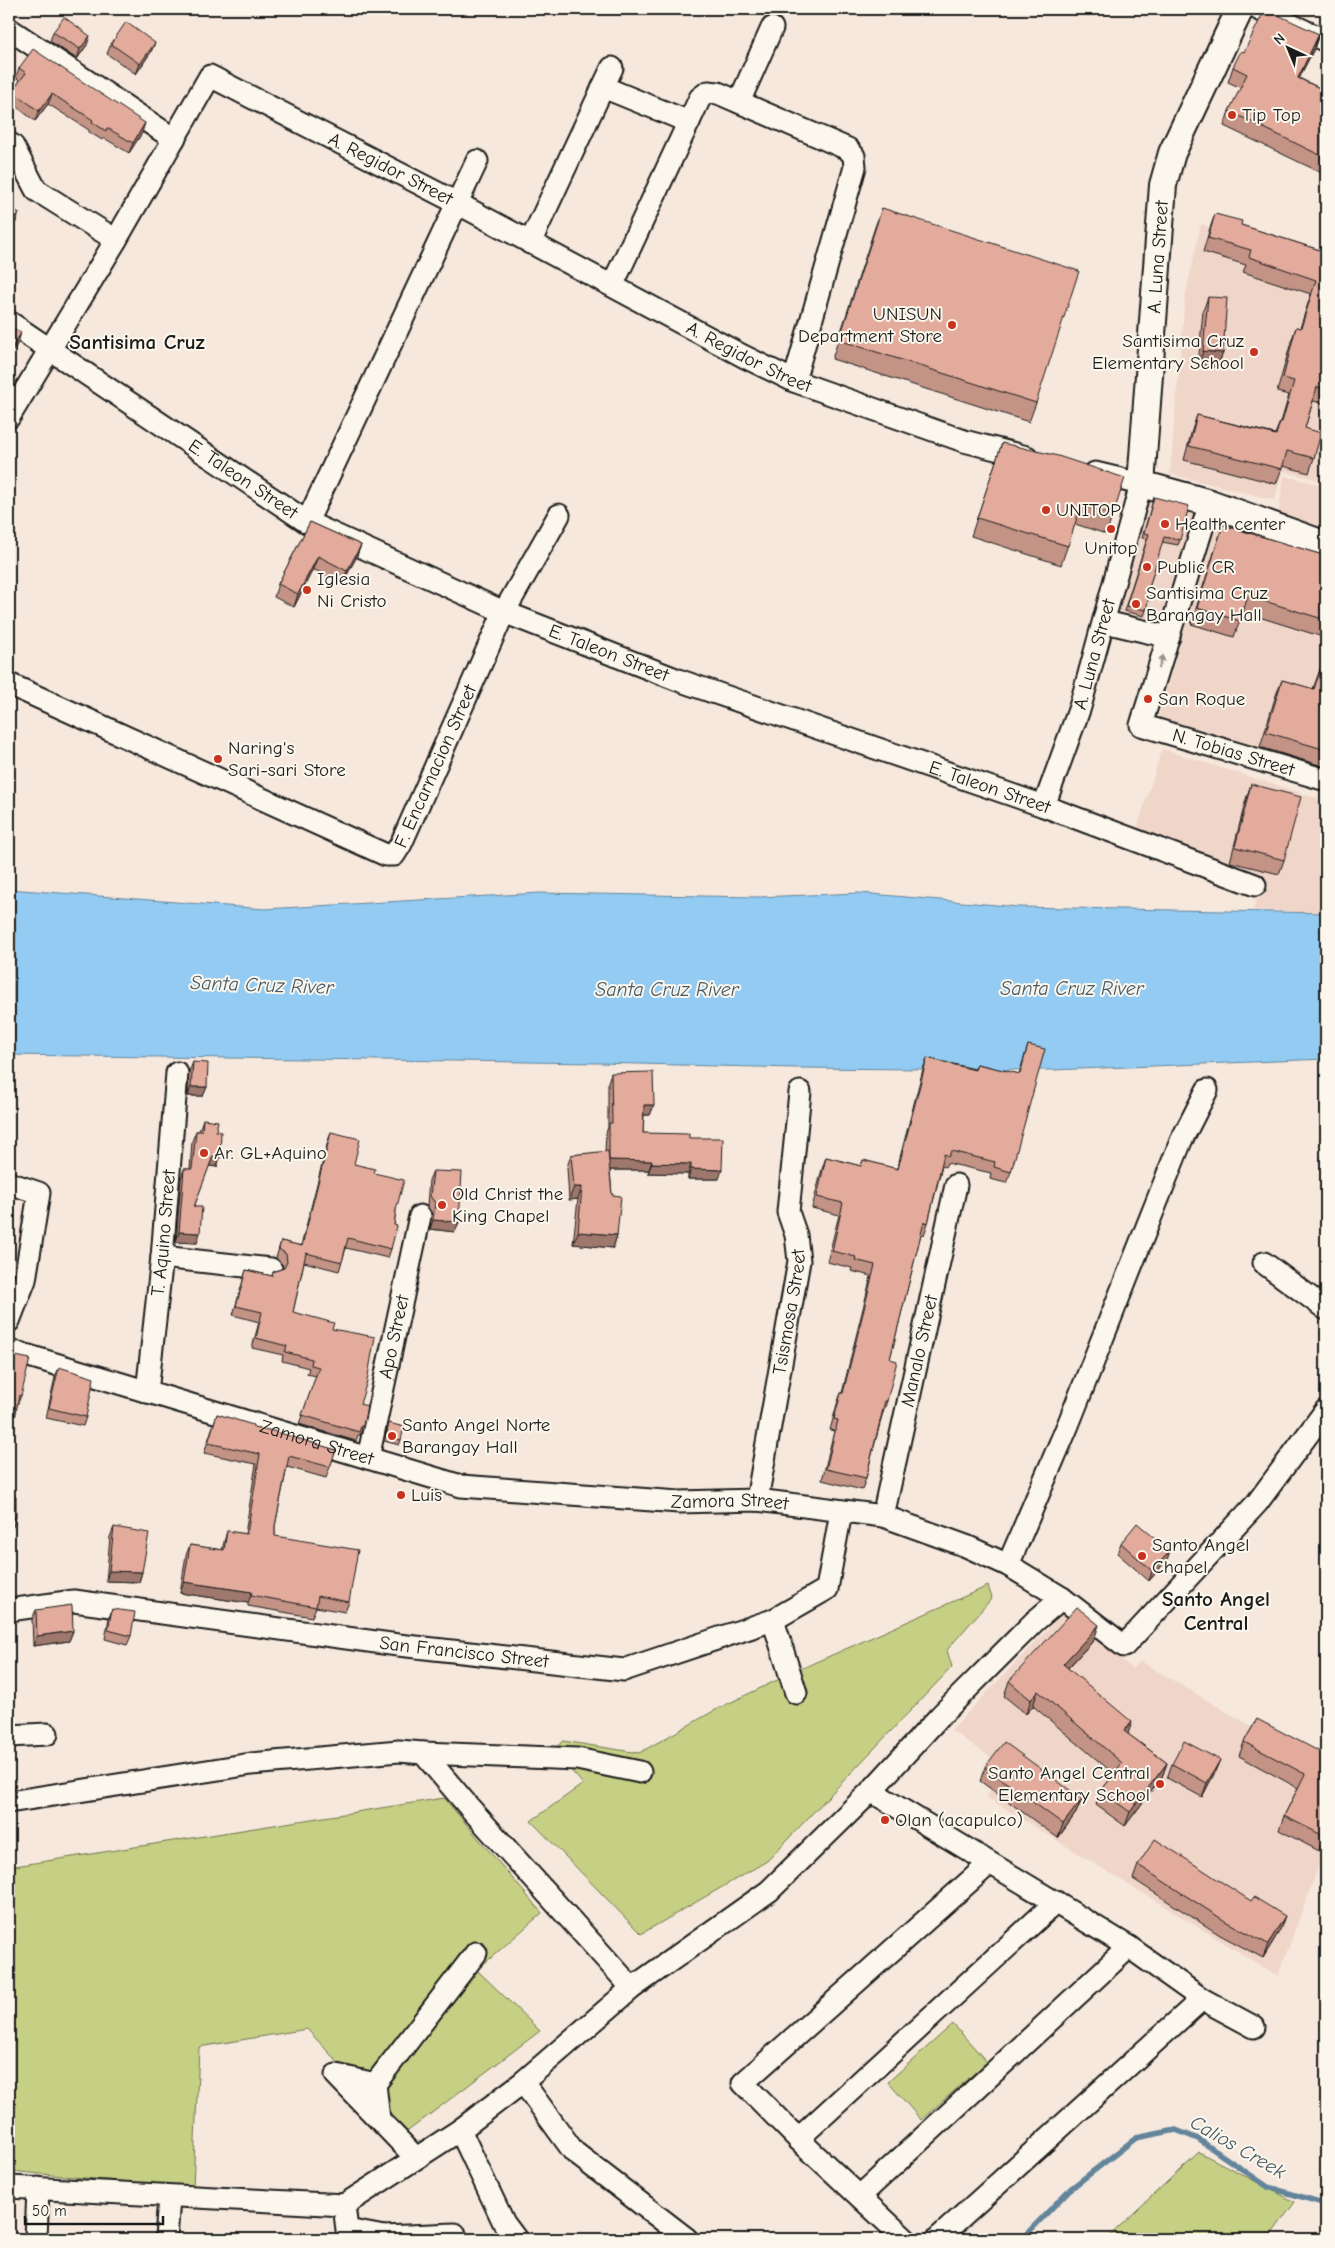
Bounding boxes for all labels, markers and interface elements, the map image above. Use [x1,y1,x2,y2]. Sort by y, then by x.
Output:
north arrow [1262,22,1312,72]
text: N [1270,30,1289,48]
place label: Tip Top [1242,104,1301,126]
marker: Tip Top [1226,109,1238,121]
street label: A. Regidor Street [325,128,457,210]
street label: A. Luna Street [1143,199,1173,314]
place label: UNISUN Department Store [798,303,942,347]
street label: A. Regidor Street [683,317,815,397]
marker: UNISUN Department Store [946,319,958,331]
district label: Santisima Cruz [69,330,205,354]
place label: Santisima Cruz Elementary School [1092,330,1244,374]
marker: Santisima Cruz Elementary School [1248,346,1260,358]
street label: E. Taleon Street [184,435,302,524]
place label: UNITOP [1056,499,1121,521]
marker: UNITOP [1040,504,1052,516]
place label: Health center [1175,513,1286,535]
marker: Health center [1159,518,1171,530]
marker: Unitop [1105,523,1117,535]
place label: Unitop [1085,537,1137,559]
place label: Public CR [1157,556,1234,578]
marker: Public CR [1141,561,1153,573]
place label: Iglesia Ni Cristo [317,568,387,612]
place label: Santisima Cruz Barangay Hall [1146,582,1268,626]
marker: Iglesia Ni Cristo [301,584,313,596]
street label: A. Luna Street [1069,596,1120,712]
marker: Santisima Cruz Barangay Hall [1130,598,1142,610]
street label: E. Taleon Street [546,620,672,687]
one-way arrow [1158,655,1166,670]
street label: F. Encarnacion Street [390,681,482,851]
place label: San Roque [1158,688,1245,710]
marker: San Roque [1142,693,1154,705]
street label: N. Tobias Street [1170,724,1298,781]
place label: Naring's Sari-sari Store [228,737,346,781]
marker: Naring's Sari-sari Store [212,753,224,765]
street label: E. Taleon Street [926,756,1054,819]
water label: Santa Cruz River [190,971,335,999]
water label: Santa Cruz River [1000,977,1145,1000]
water label: Santa Cruz River [595,978,740,1001]
place label: Ar. GL+Aquino [214,1142,327,1164]
marker: Ar. GL+Aquino [198,1147,210,1159]
street label: T. Aquino Street [147,1168,180,1297]
place label: Old Christ the King Chapel [452,1183,563,1227]
marker: Old Christ the King Chapel [436,1199,448,1211]
street label: Tsismosa Street [768,1247,810,1377]
street label: Apo Street [374,1292,414,1381]
street label: Manalo Street [896,1292,943,1409]
place label: Santo Angel Norte Barangay Hall [402,1414,550,1458]
street label: Zamora Street [257,1415,377,1470]
marker: Santo Angel Norte Barangay Hall [386,1430,398,1442]
place label: Luis [411,1484,442,1506]
marker: Luis [395,1489,407,1501]
street label: Zamora Street [670,1489,790,1515]
place label: Santo Angel Chapel [1152,1534,1249,1578]
marker: Santo Angel Chapel [1136,1550,1148,1562]
district label: Santo Angel Central [1162,1587,1270,1635]
street label: San Francisco Street [378,1632,550,1673]
place label: Santo Angel Central Elementary School [988,1762,1150,1806]
marker: Santo Angel Central Elementary School [1154,1778,1166,1790]
place label: Olan (acapulco) [895,1809,1023,1831]
marker: Olan (acapulco) [879,1814,891,1826]
water label: Calios Creek [1186,2110,1290,2184]
scale bar [25,2193,162,2225]
text: 50 m [32,2202,67,2220]

